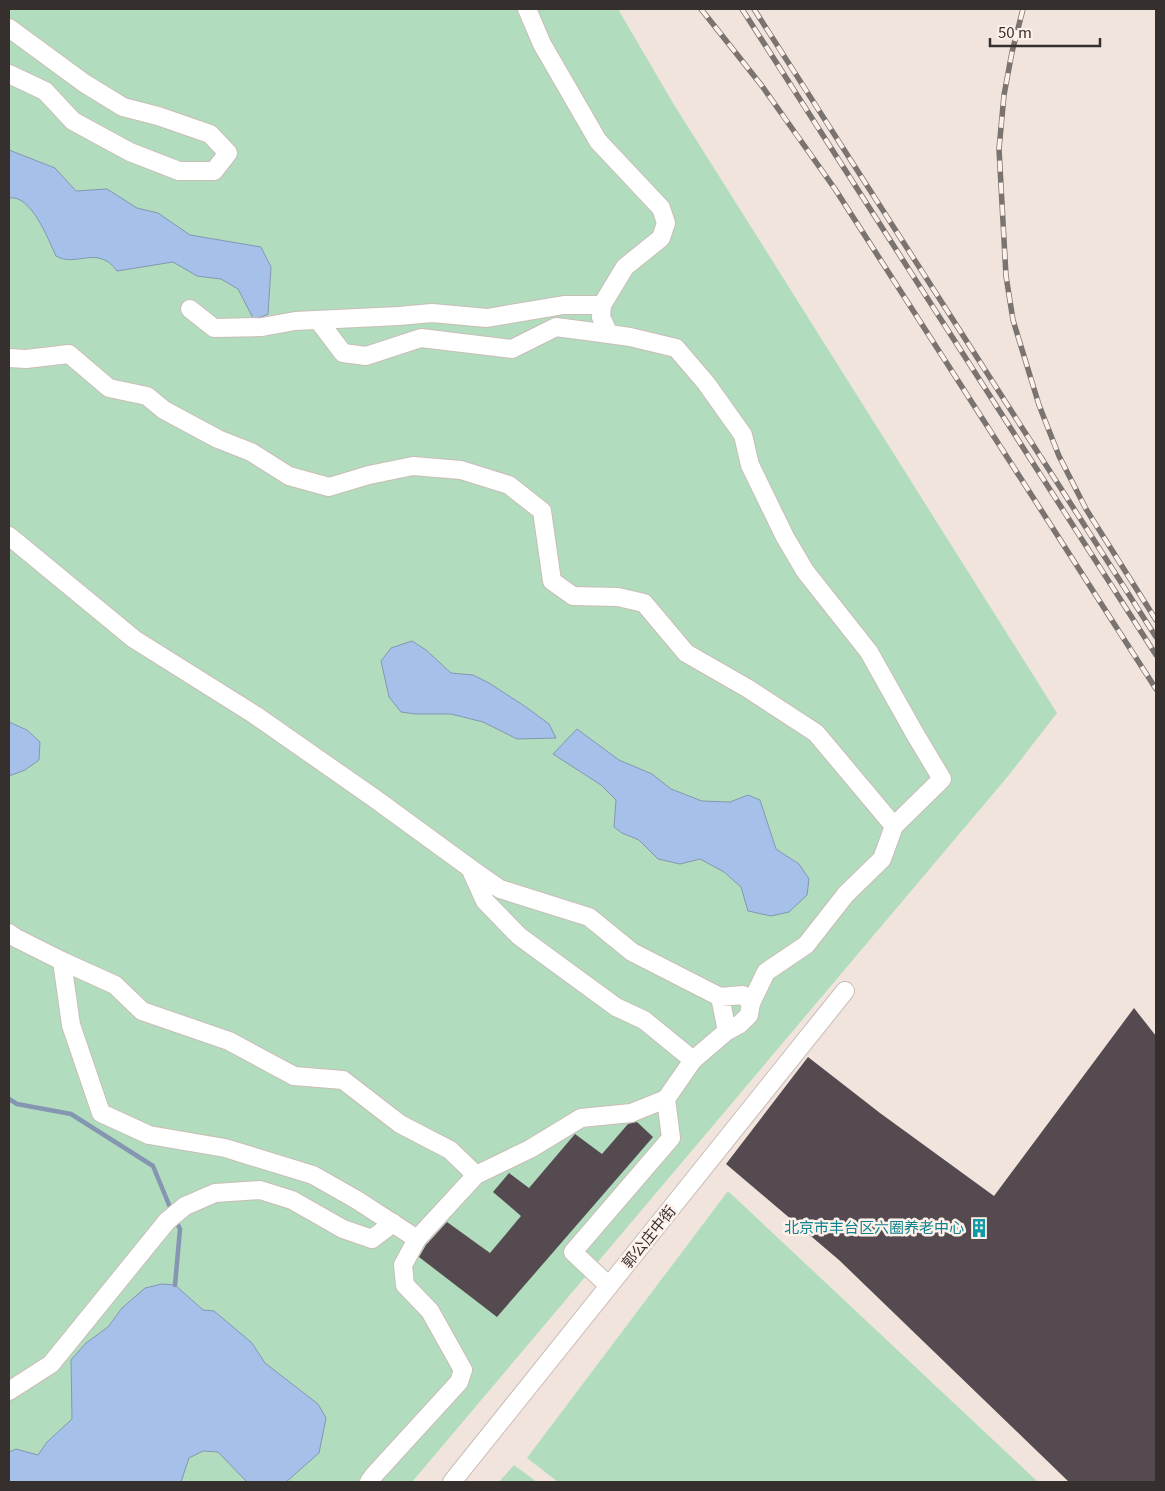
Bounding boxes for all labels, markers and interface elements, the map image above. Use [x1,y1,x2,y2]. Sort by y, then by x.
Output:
scale bar [990,15,1100,47]
text: 50 m [998,21,1032,42]
street label: 郭公庄中街 [616,1200,680,1272]
place label: 北京市丰台区六圈养老中心 [784,1216,964,1237]
building icon: 北京市丰台区六圈养老中心 [968,1217,990,1239]

